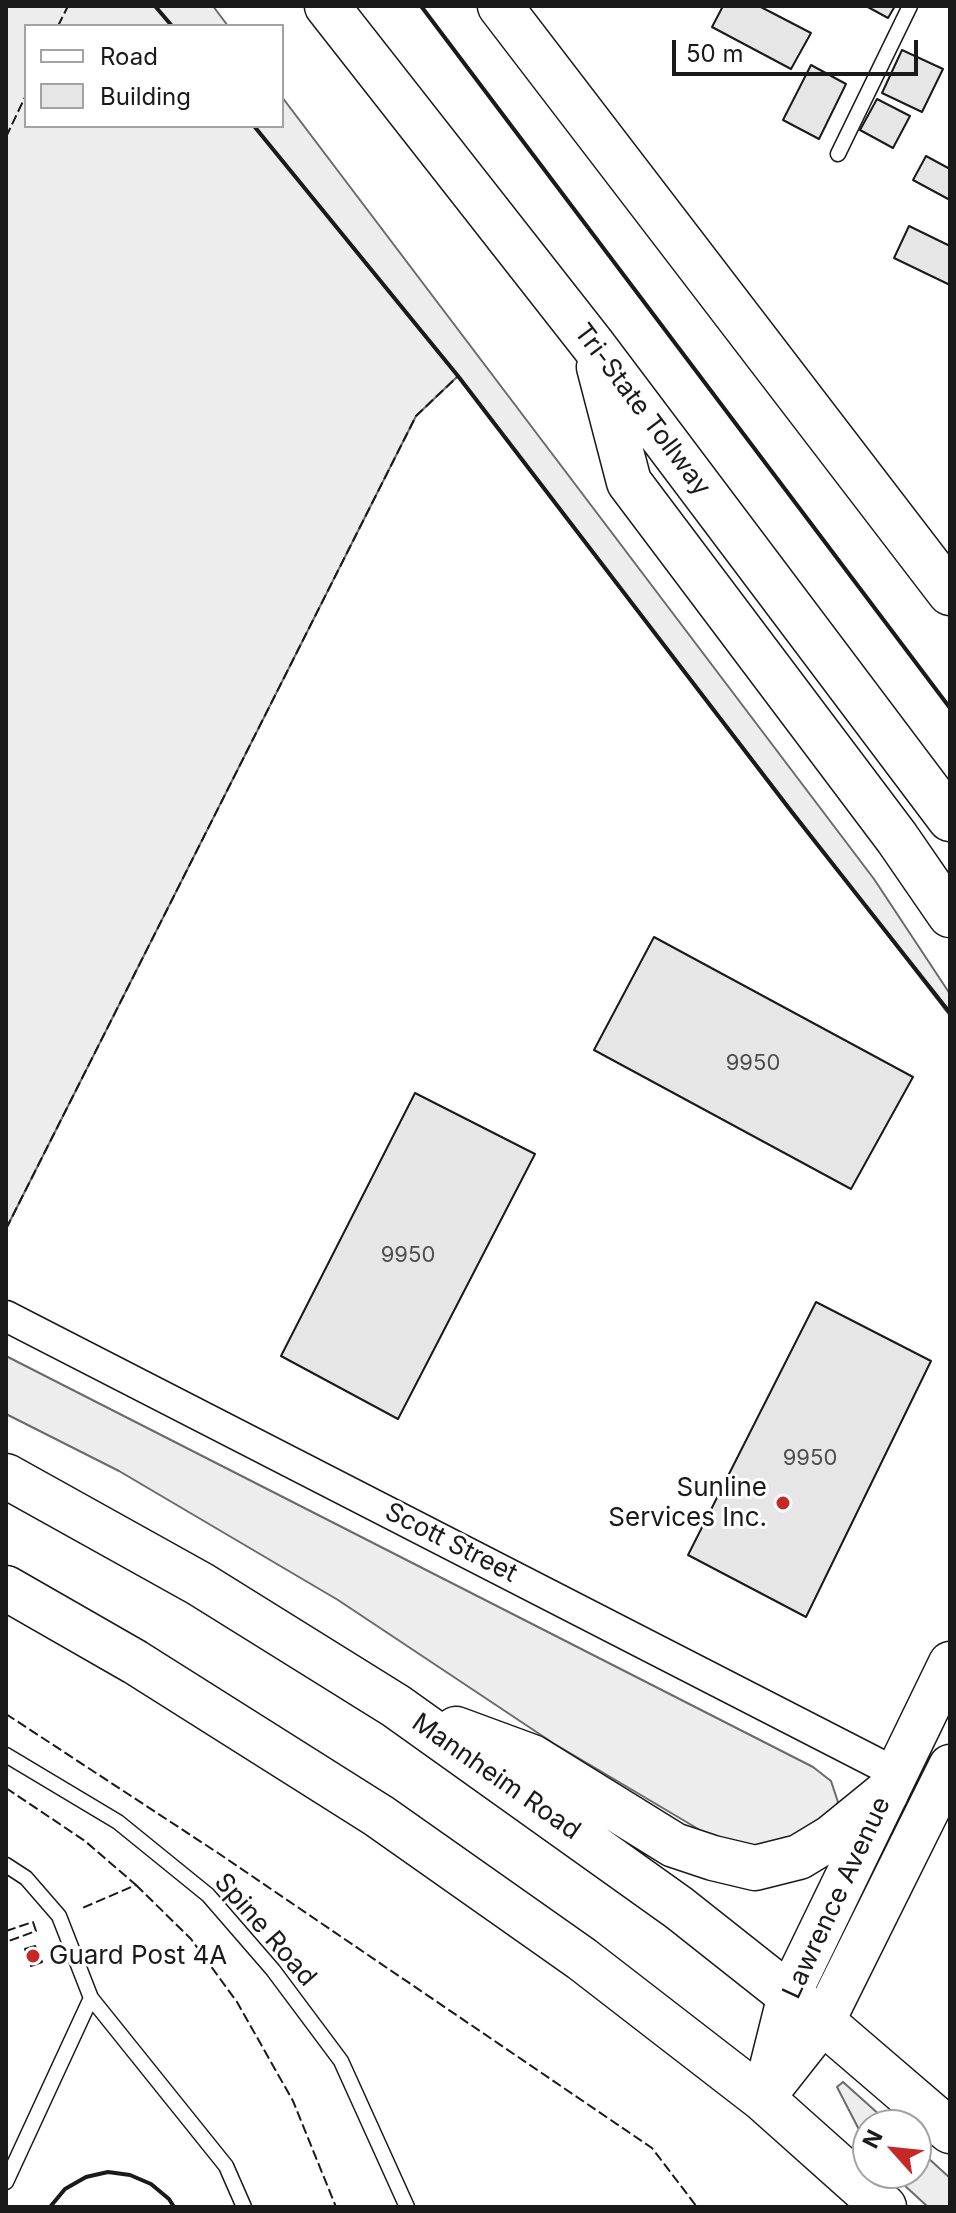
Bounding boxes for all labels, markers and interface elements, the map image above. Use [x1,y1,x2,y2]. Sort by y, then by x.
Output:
legend [24,24,284,128]
scale bar [676,24,922,74]
text: 50 m [686,39,744,68]
text: Road [100,42,158,71]
text: Building [100,82,191,111]
street label: Tri-State Tollway [567,318,717,502]
house number: 9950 [726,1050,780,1076]
house number: 9950 [381,1242,435,1268]
house number: 9950 [783,1445,837,1471]
place label: Sunline Services Inc. [608,1472,767,1534]
marker: Sunline Services Inc. [774,1494,792,1512]
street label: Scott Street [380,1496,522,1590]
street label: Mannheim Road [406,1707,586,1847]
street label: Lawrence Avenue [777,1792,897,2004]
street label: Spine Road [207,1867,323,1993]
place label: Guard Post 4A [49,1940,227,1972]
marker: Guard Post 4A [24,1947,42,1965]
north arrow [852,2109,932,2189]
text: N [857,2126,888,2152]

